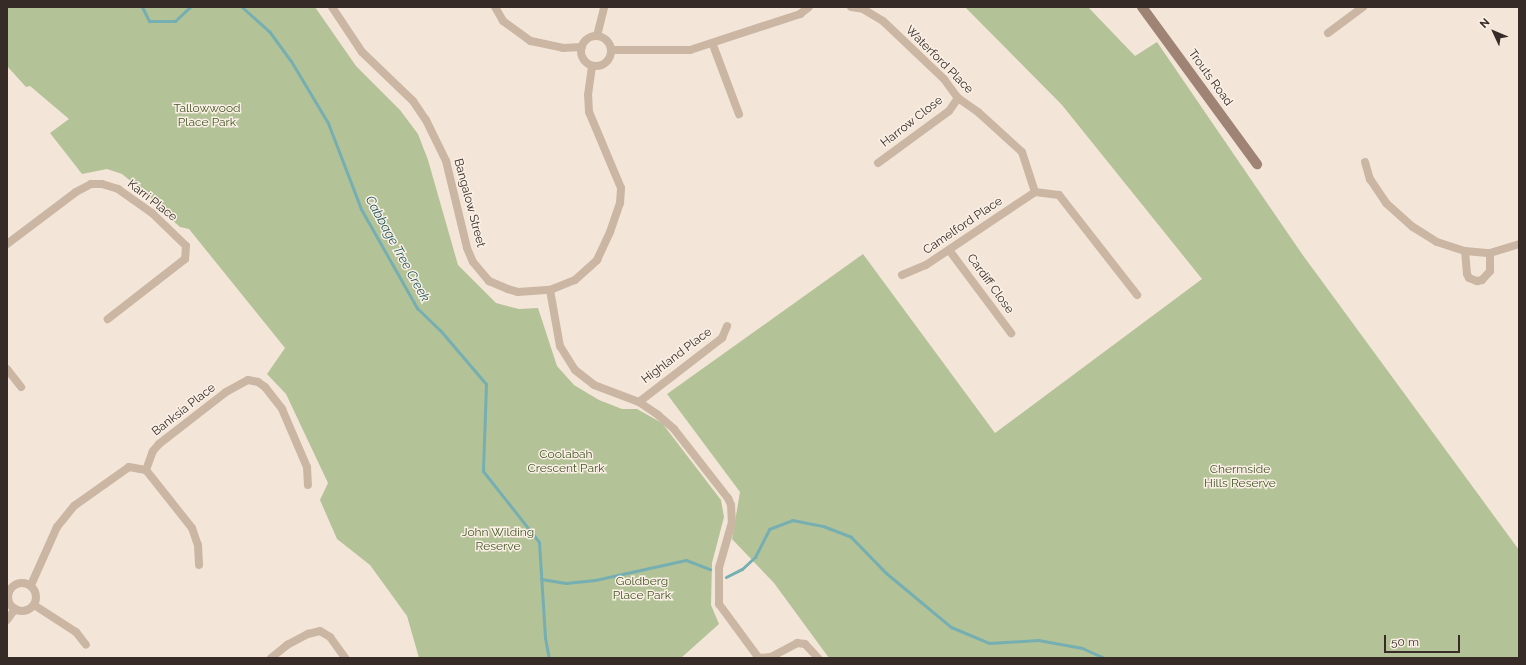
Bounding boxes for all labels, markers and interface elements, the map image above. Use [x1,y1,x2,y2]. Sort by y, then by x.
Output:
north arrow [1474,12,1514,52]
text: N [1477,16,1493,31]
street label: Waterford Place [902,23,976,97]
street label: Trouts Road [1185,47,1235,109]
street label: Harrow Close [878,93,946,151]
park label: Tallowwood Place Park [173,102,241,130]
street label: Bangalow Street [450,157,488,249]
street label: Karri Place [124,177,180,225]
water label: Cabbage Tree Creek [361,193,433,305]
street label: Camelford Place [921,194,1005,258]
street label: Cardiff Close [963,251,1017,317]
street label: Highland Place [639,325,715,387]
street label: Banksia Place [149,381,219,439]
park label: Coolabah Crescent Park [527,448,605,476]
park label: Chermside Hills Reserve [1204,463,1276,491]
park label: John Wilding Reserve [462,526,534,554]
park label: Goldberg Place Park [613,575,671,603]
scale bar [1386,627,1462,653]
text: 50 m [1391,635,1419,649]

